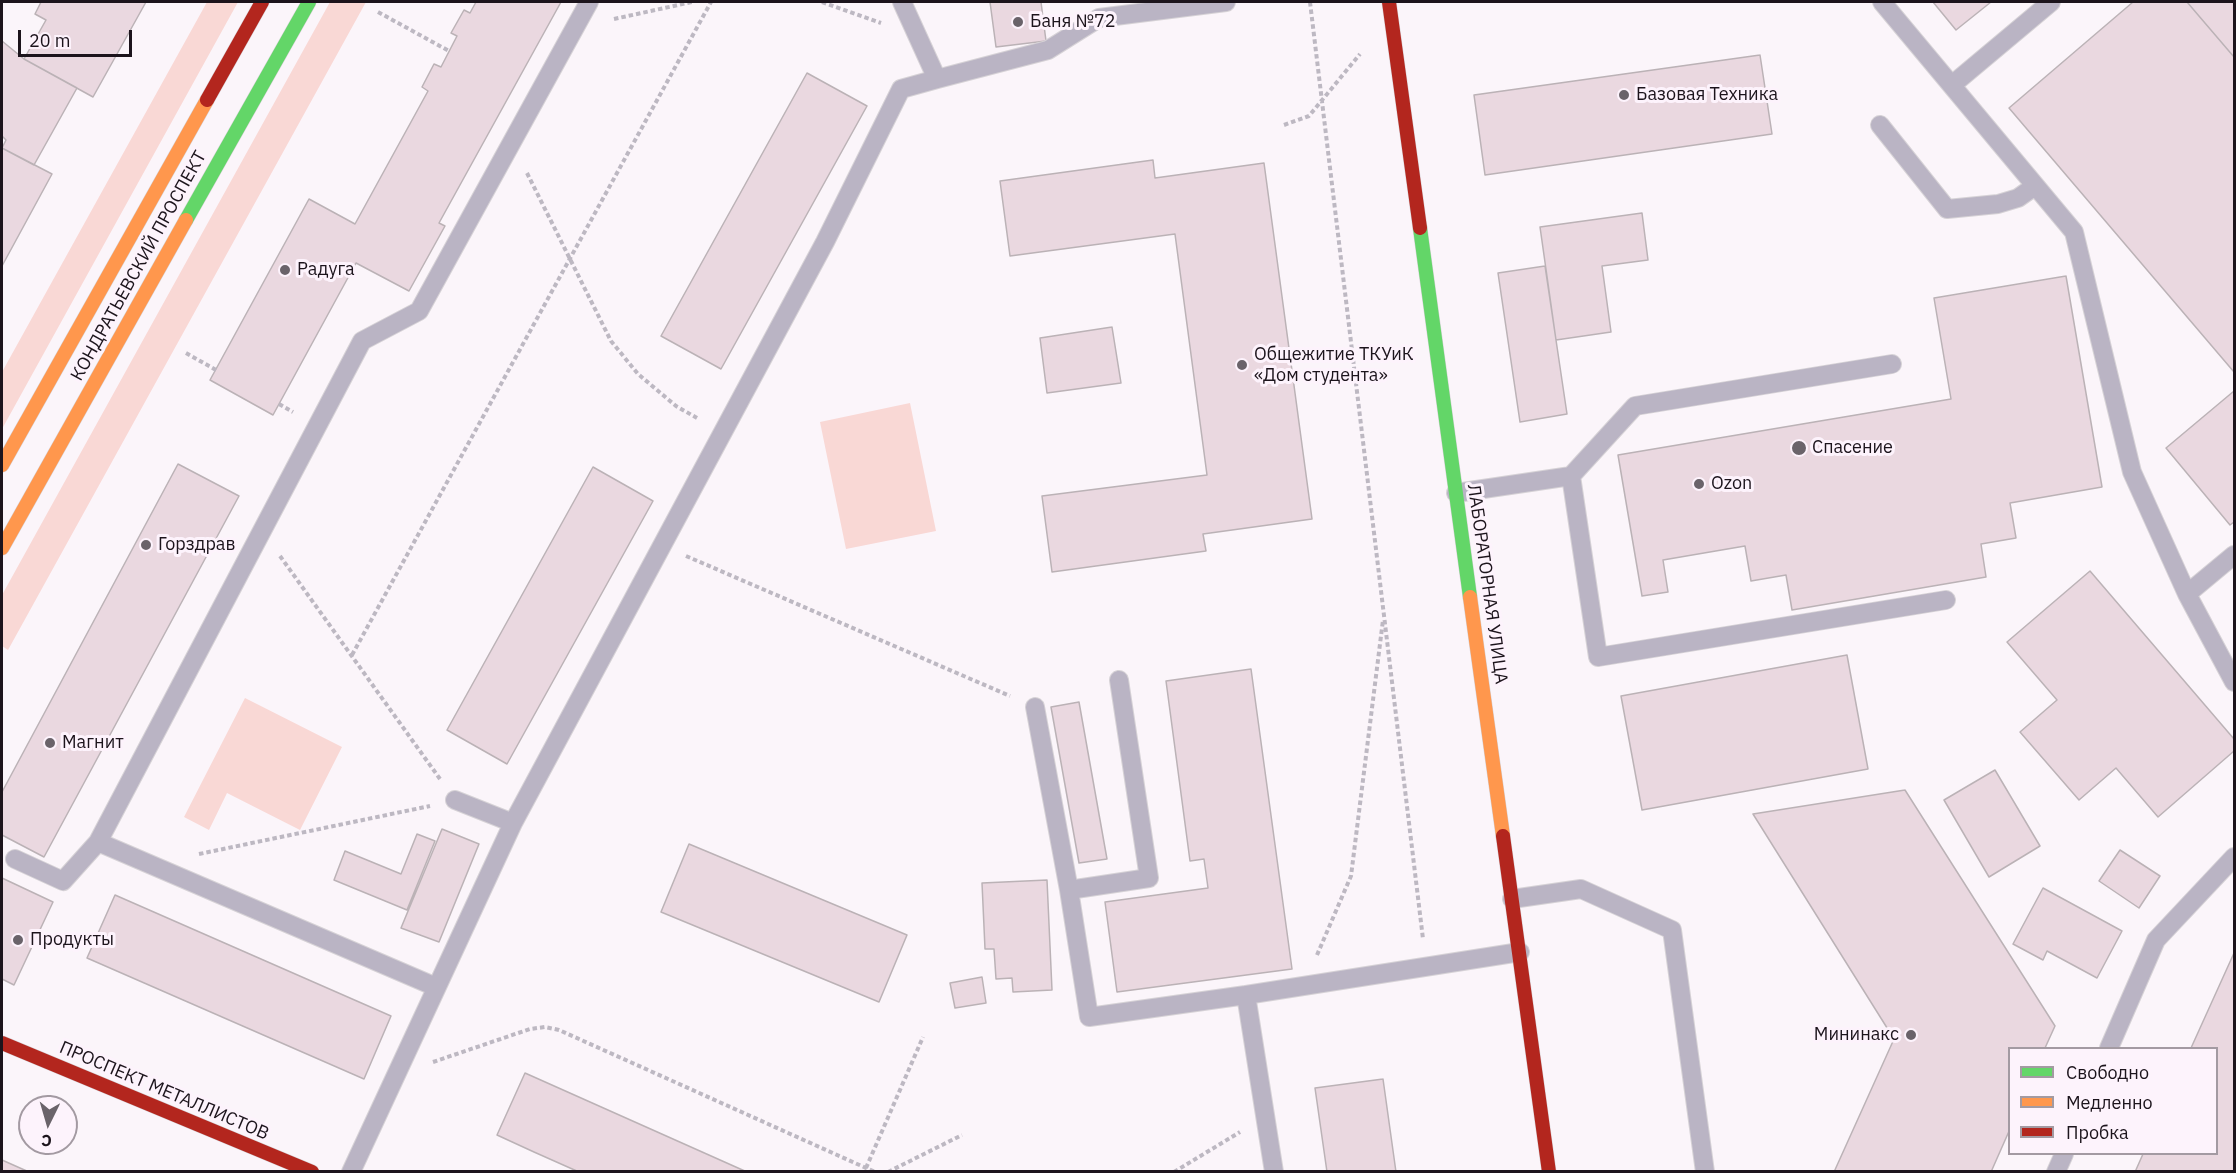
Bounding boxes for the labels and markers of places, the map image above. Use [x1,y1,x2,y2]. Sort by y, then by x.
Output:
place label: Баня №72 [1030,11,1116,33]
marker: Баня №72 [1011,15,1025,29]
place label: Базовая Техника [1636,84,1778,106]
marker: Базовая Техника [1617,88,1631,102]
place label: Радуга [297,259,355,281]
marker: Радуга [278,263,292,277]
place label: Общежитие ТКУиК «Дом студента» [1254,344,1414,386]
marker: Общежитие ТКУиК «Дом студента» [1235,358,1249,372]
place label: Спасение [1812,437,1893,459]
marker: Спасение [1790,439,1808,457]
place label: Ozon [1711,473,1752,495]
marker: Ozon [1692,477,1706,491]
place label: Горздрав [158,534,236,556]
marker: Горздрав [139,538,153,552]
place label: Магнит [62,732,124,754]
marker: Магнит [43,736,57,750]
place label: Продукты [30,929,114,951]
marker: Продукты [11,933,25,947]
place label: Мининакс [1814,1024,1899,1046]
marker: Мининакс [1904,1028,1918,1042]

